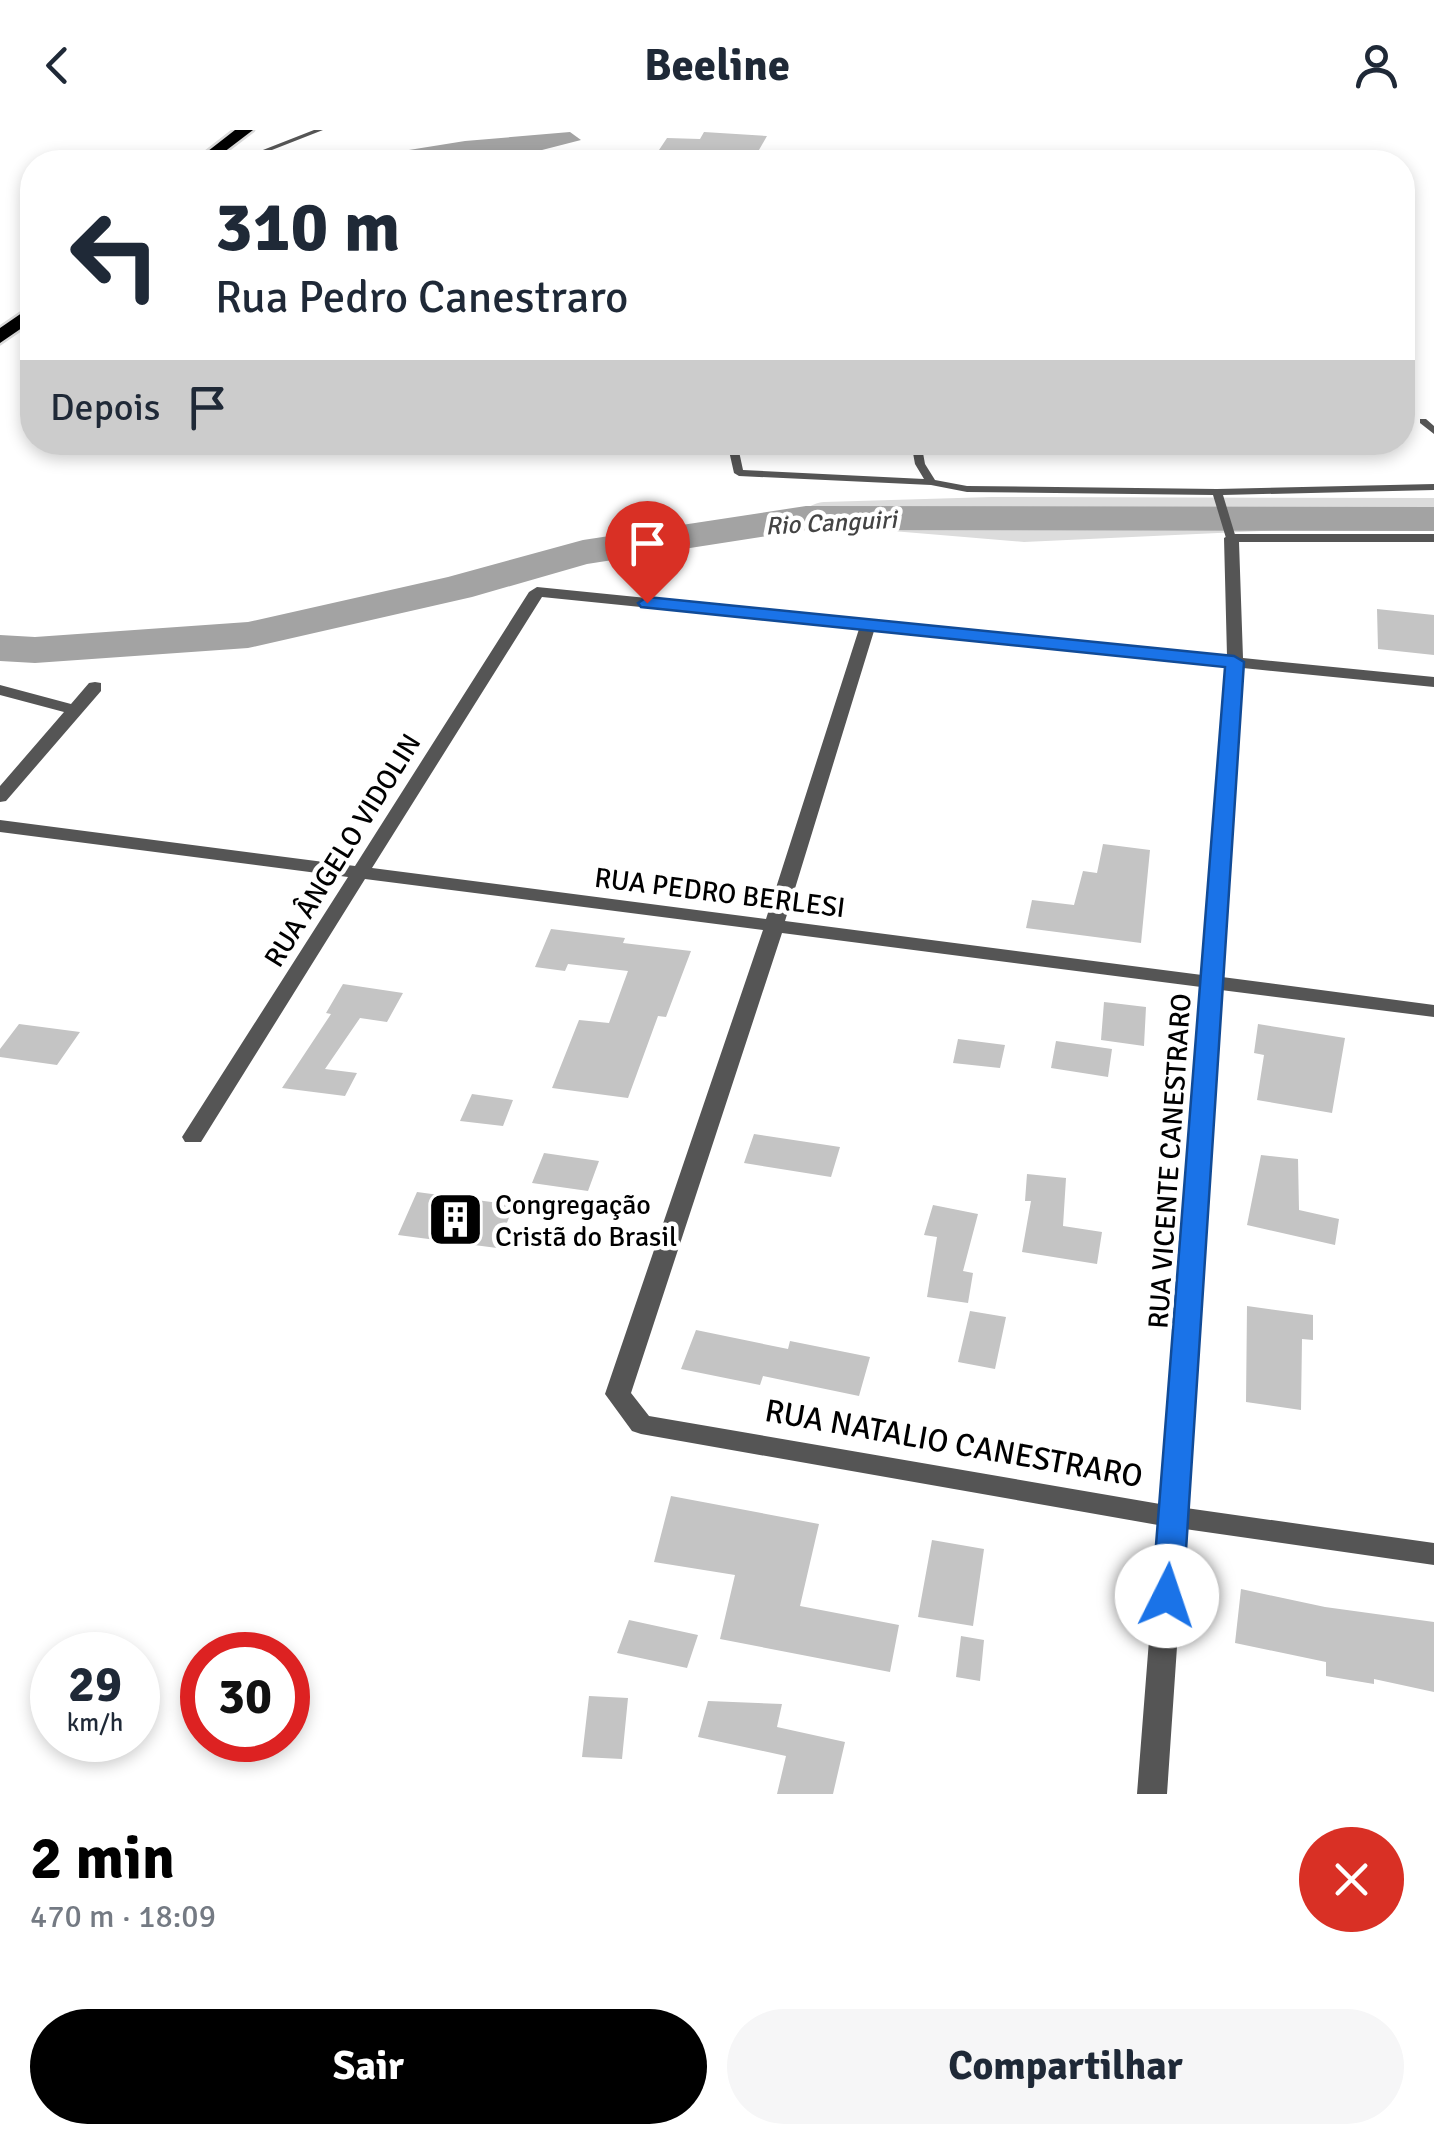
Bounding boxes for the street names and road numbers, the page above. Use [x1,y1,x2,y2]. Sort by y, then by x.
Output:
street label: RUA ÂNGELO VIDOLIN [257,728,428,974]
street label: RUA PEDRO BERLESI [593,861,847,925]
street label: RUA VICENTE CANESTRARO [1141,992,1199,1330]
street label: RUA NATALIO CANESTRARO [762,1391,1146,1496]

